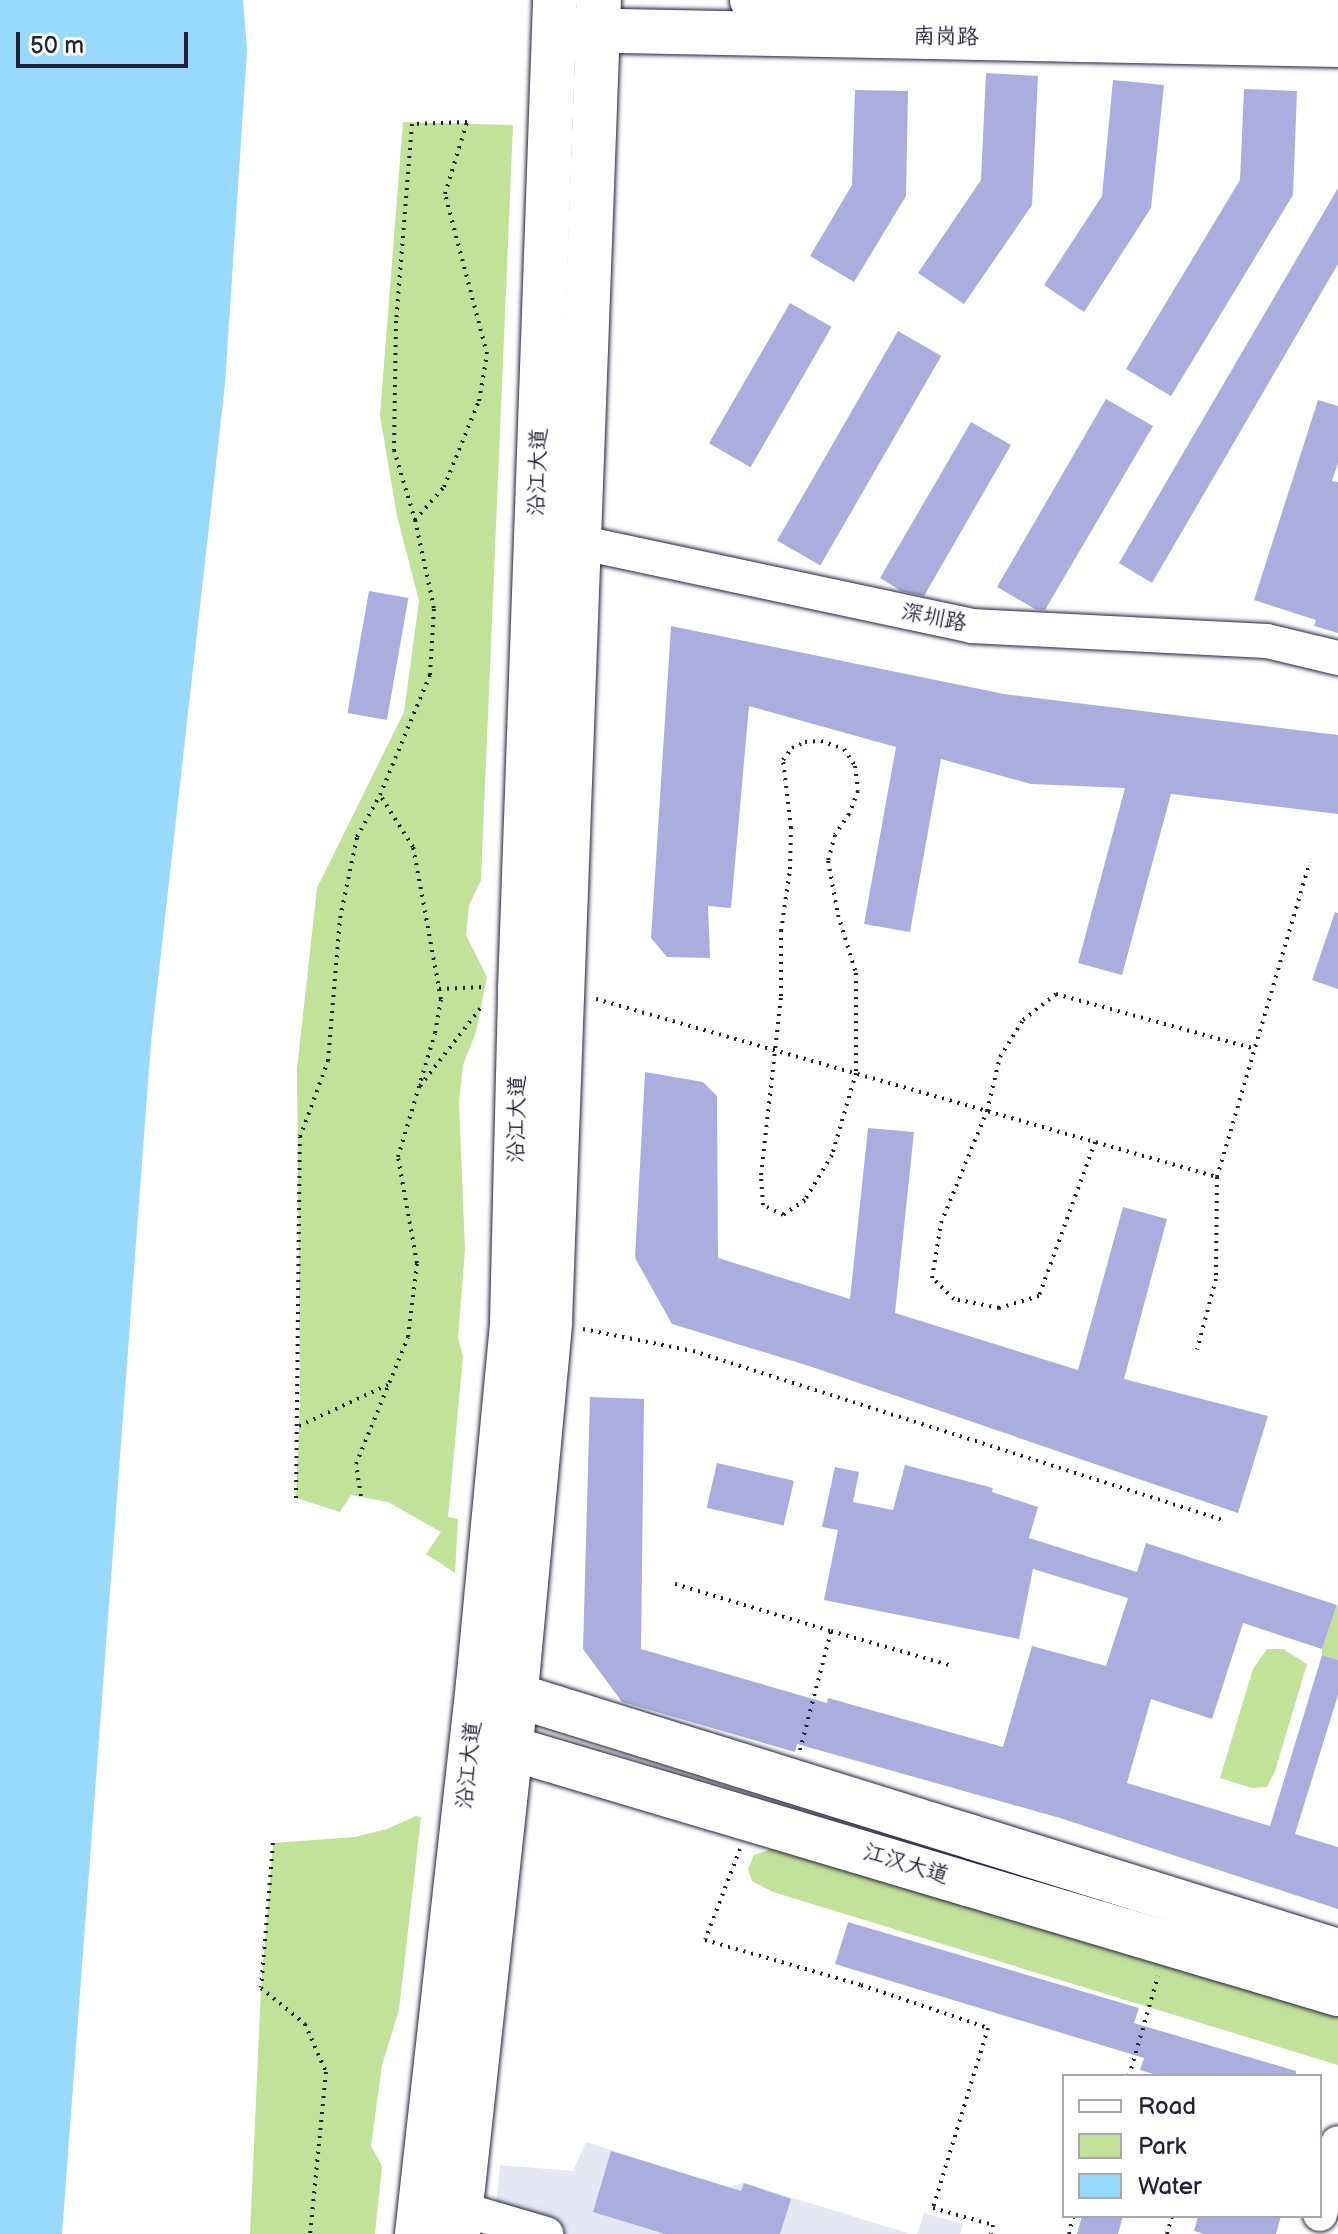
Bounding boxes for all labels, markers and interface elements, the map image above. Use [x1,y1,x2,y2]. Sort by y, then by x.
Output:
scale bar [20,16,192,66]
street label: 南岗路 [913,23,979,51]
text: 50 m [30,31,84,60]
street label: 沿江大道 [523,428,553,516]
street label: 深圳路 [899,599,969,637]
street label: 沿江大道 [503,1075,531,1163]
street label: 沿江大道 [451,1720,487,1810]
street label: 江汉大道 [860,1839,952,1889]
legend [1062,2074,1322,2218]
text: Road [1138,2092,1196,2121]
text: Park [1138,2132,1186,2161]
text: Water [1138,2172,1202,2201]

